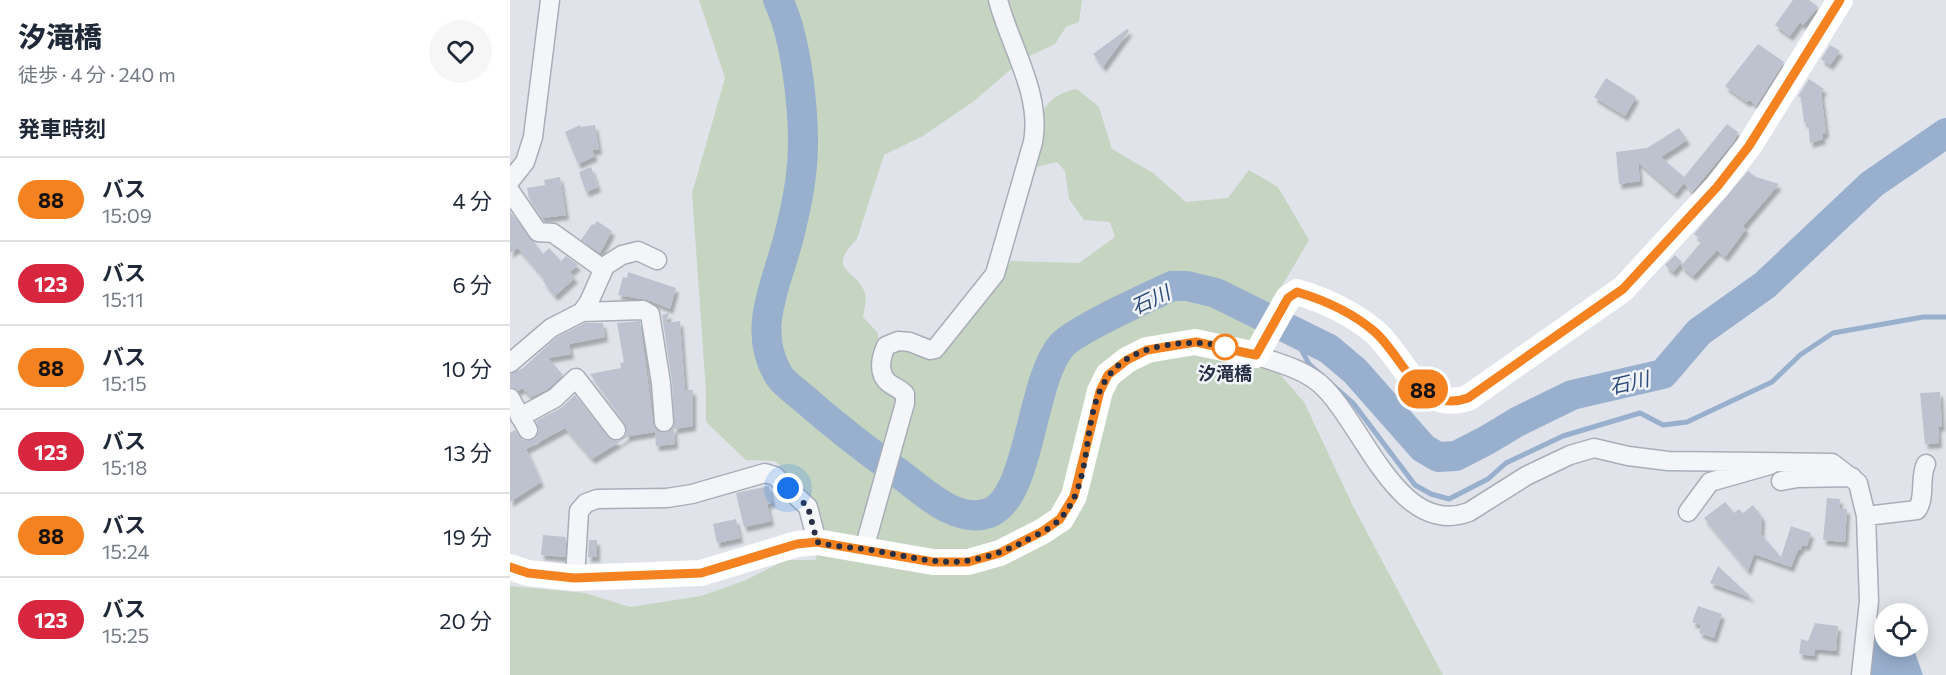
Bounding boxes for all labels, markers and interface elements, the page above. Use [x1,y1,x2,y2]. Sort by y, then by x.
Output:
text: 汐滝橋 [18,19,102,53]
button: heart [429,20,492,83]
text: 徒歩 · 4 分 · 240 m [18,62,176,86]
text: 発車時刻 [18,115,106,142]
text: バス [102,175,146,202]
text: 88 [38,187,64,212]
text: 4 分 [453,187,492,214]
text: 15:09 [102,203,152,227]
text: バス [102,259,146,286]
text: 123 [34,271,68,296]
text: 6 分 [452,271,492,298]
water label: 石川 [1127,279,1175,318]
text: 15:11 [102,287,144,311]
marker: 汐滝橋 [1212,334,1238,360]
text: バス [102,343,146,370]
text: 88 [38,355,64,380]
text: 10 分 [442,355,492,382]
place label: 汐滝橋 [1198,362,1252,384]
water label: 石川 [1607,365,1653,398]
line badge: 88 [1396,370,1450,408]
text: 15:15 [102,371,147,395]
text: 88 [1410,377,1436,402]
text: バス [102,427,146,454]
text: 123 [34,439,68,464]
text: 13 分 [444,439,492,466]
text: 15:18 [102,455,147,479]
your location [773,473,803,503]
text: バス [102,511,146,538]
text: 88 [38,523,64,548]
text: 19 分 [443,523,492,550]
text: 15:24 [102,539,150,563]
text: バス [102,595,146,622]
map controls [1874,603,1928,657]
button: locate [1874,603,1928,657]
text: 123 [34,607,68,632]
text: 20 分 [439,607,492,634]
text: 15:25 [102,623,149,647]

